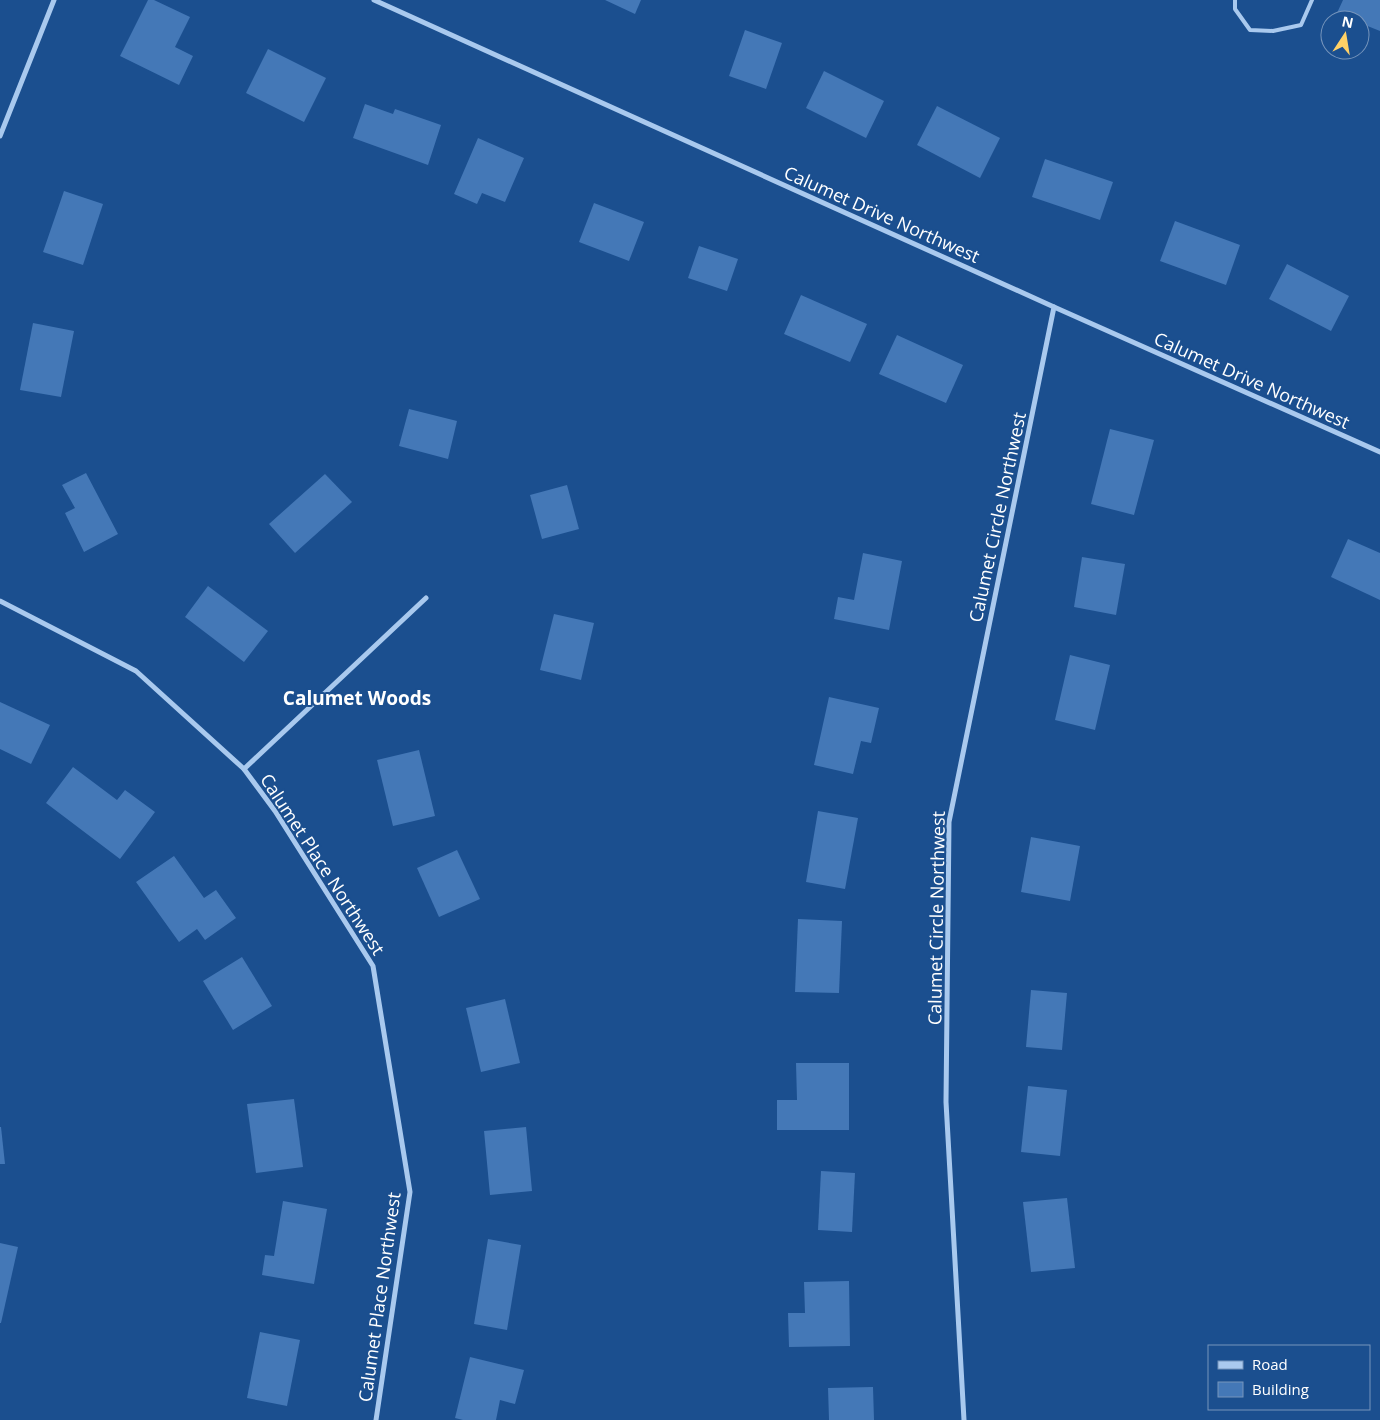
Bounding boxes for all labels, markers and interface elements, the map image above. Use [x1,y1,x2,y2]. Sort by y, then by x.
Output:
north arrow [1320,10,1370,60]
text: N [1340,11,1355,32]
street label: Calumet Drive Northwest [780,160,984,268]
street label: Calumet Drive Northwest [1150,326,1354,434]
street label: Calumet Circle Northwest [963,410,1031,624]
district label: Calumet Woods [283,685,431,711]
street label: Calumet Place Northwest [255,769,391,959]
street label: Calumet Circle Northwest [922,811,950,1025]
street label: Calumet Place Northwest [352,1190,406,1404]
legend [1208,1345,1370,1410]
text: Road [1252,1354,1288,1374]
text: Building [1252,1379,1309,1399]

